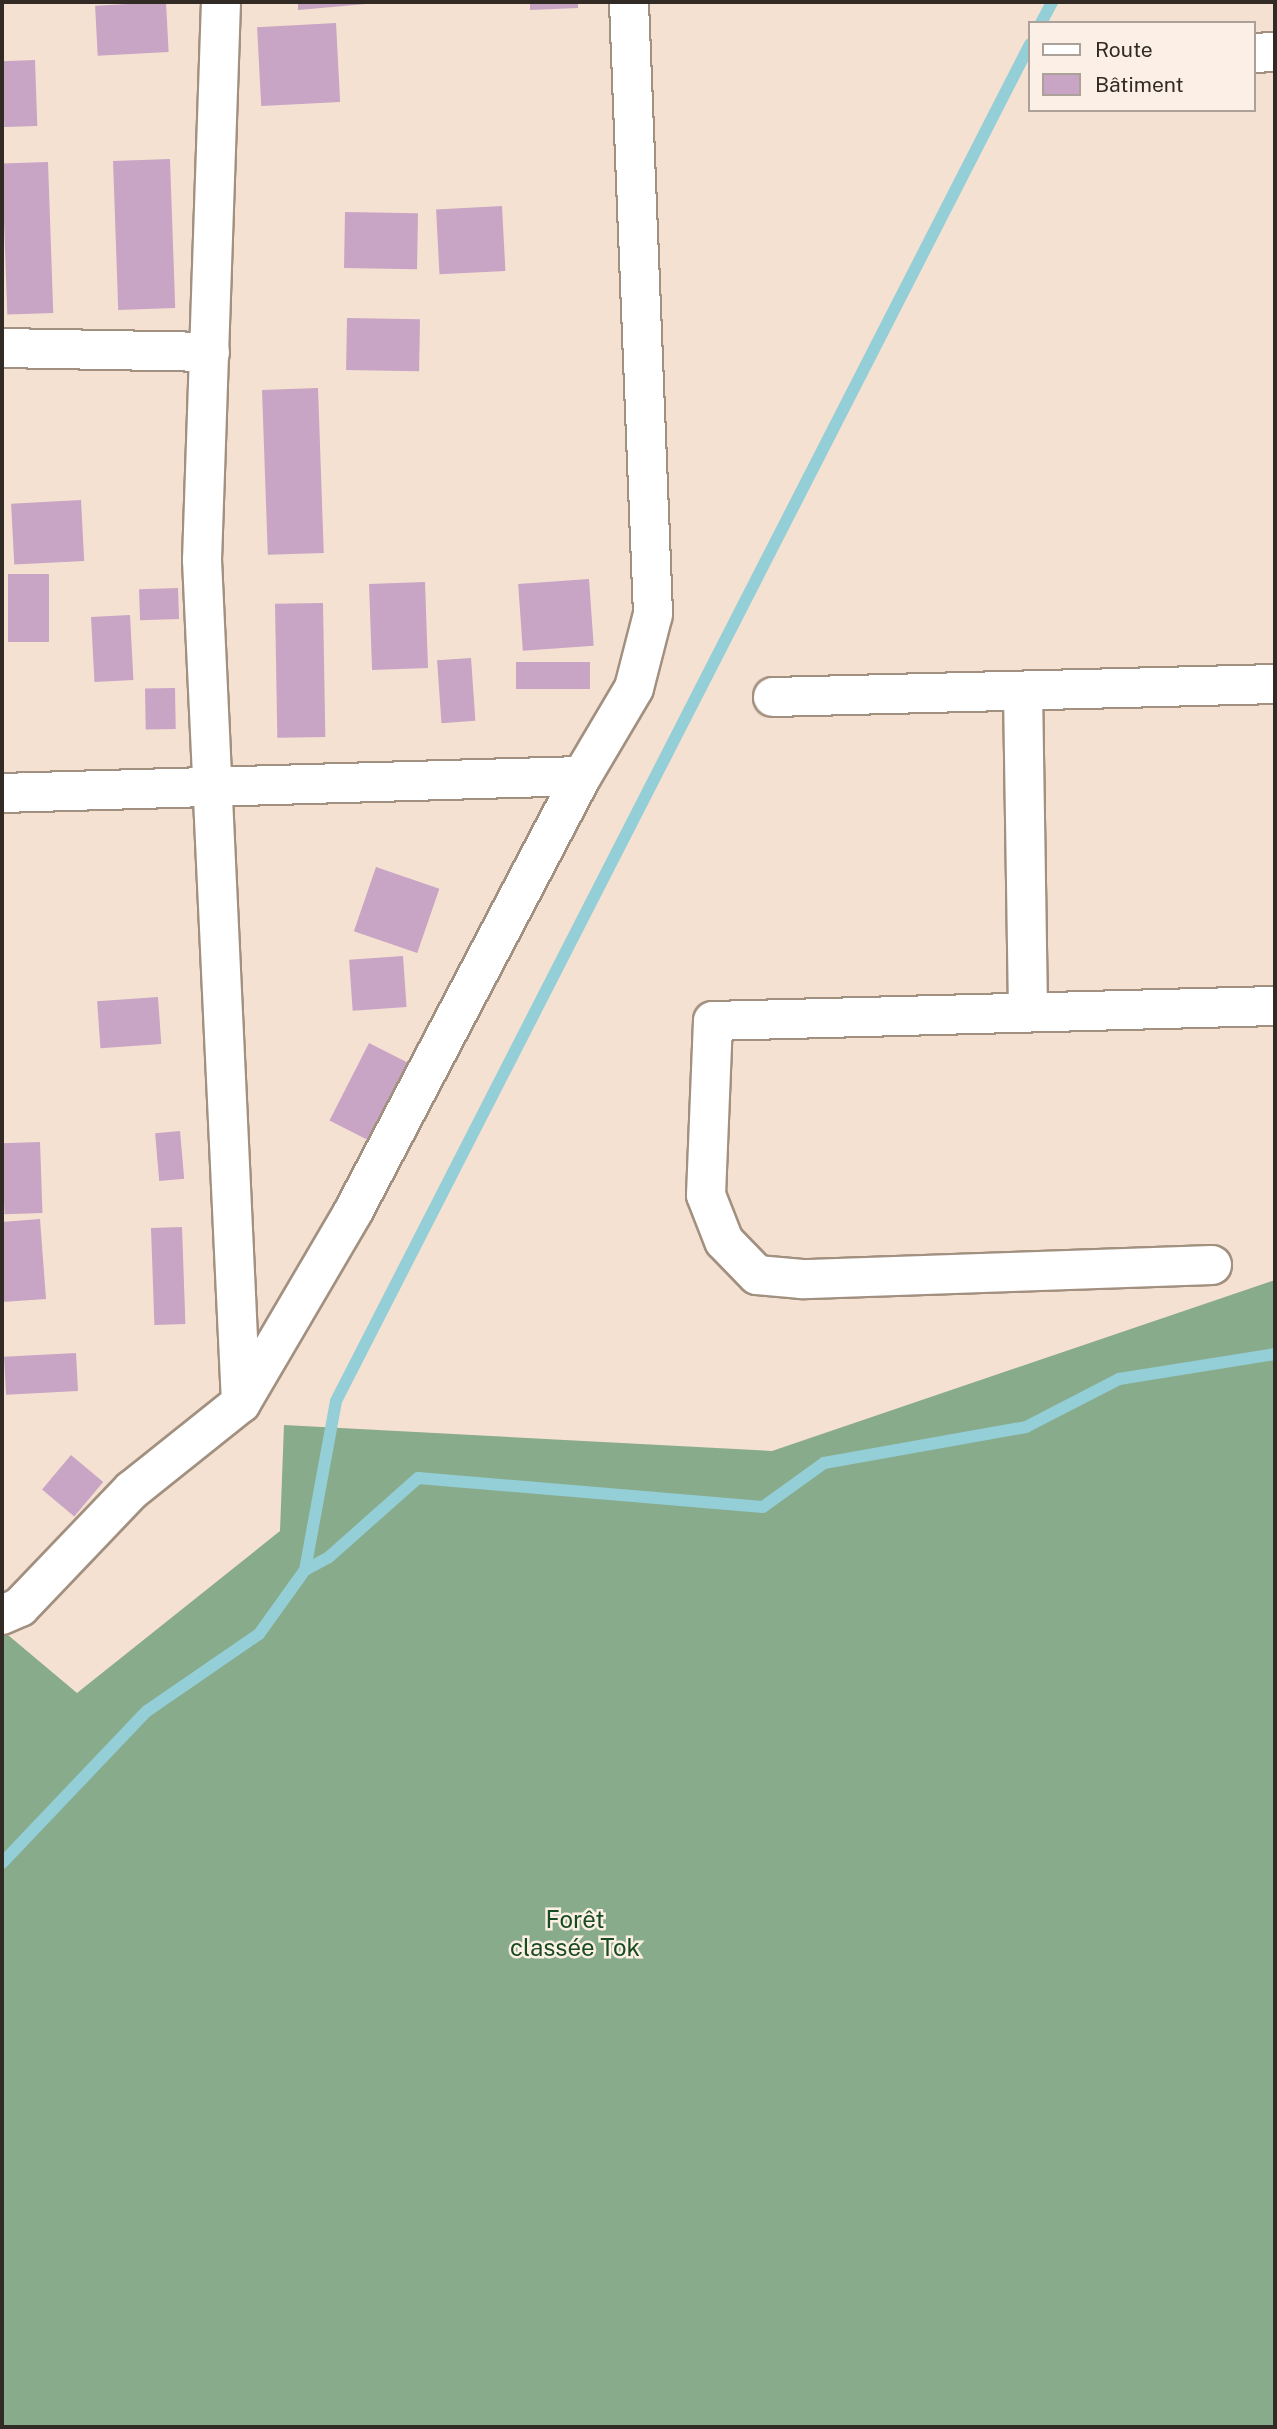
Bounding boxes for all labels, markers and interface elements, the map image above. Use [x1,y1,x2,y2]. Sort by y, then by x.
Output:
legend [1028,21,1256,112]
text: Route [1095,37,1153,62]
text: Bâtiment [1095,72,1184,97]
park label: Forêt classée Tok [510,1906,640,1962]

